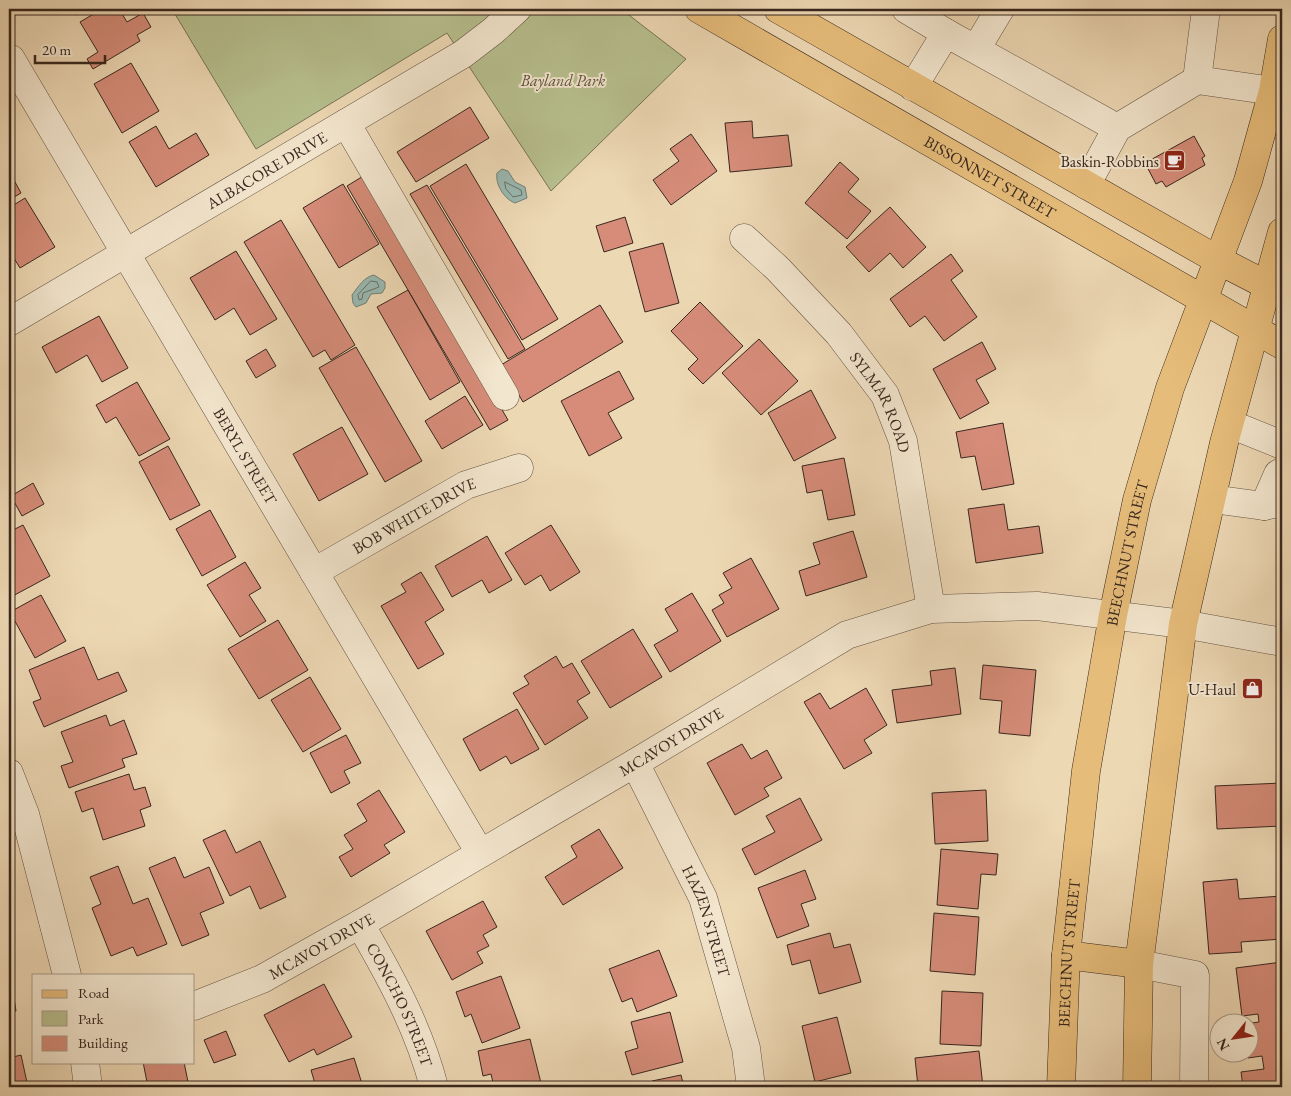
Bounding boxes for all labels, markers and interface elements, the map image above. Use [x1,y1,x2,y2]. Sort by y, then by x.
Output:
scale bar [35,32,105,64]
text: 20 m [42,40,71,59]
park label: Bayland Park [520,70,606,91]
street label: ALBACORE DRIVE [202,127,331,215]
street label: BISSONNET STREET [920,131,1060,224]
cafe icon: Baskin-Robbins [1163,149,1187,173]
place label: Baskin-Robbins [1060,151,1159,172]
street label: SYLMAR ROAD [845,348,915,454]
street label: BERYL STREET [208,404,282,509]
street label: BOB WHITE DRIVE [349,473,478,559]
street label: BEECHNUT STREET [1101,477,1153,628]
shop icon: U-Haul [1240,677,1264,701]
place label: U-Haul [1188,679,1236,700]
street label: MCAVOY DRIVE [615,702,727,781]
street label: HAZEN STREET [677,862,735,979]
street label: BEECHNUT STREET [1053,878,1085,1028]
street label: MCAVOY DRIVE [265,908,378,984]
street label: CONCHO STREET [362,939,437,1069]
legend [32,974,195,1064]
text: Road [78,983,110,1002]
text: Park [78,1009,105,1028]
north arrow [1208,1014,1258,1064]
text: Building [78,1033,128,1052]
text: N [1212,1035,1233,1054]

